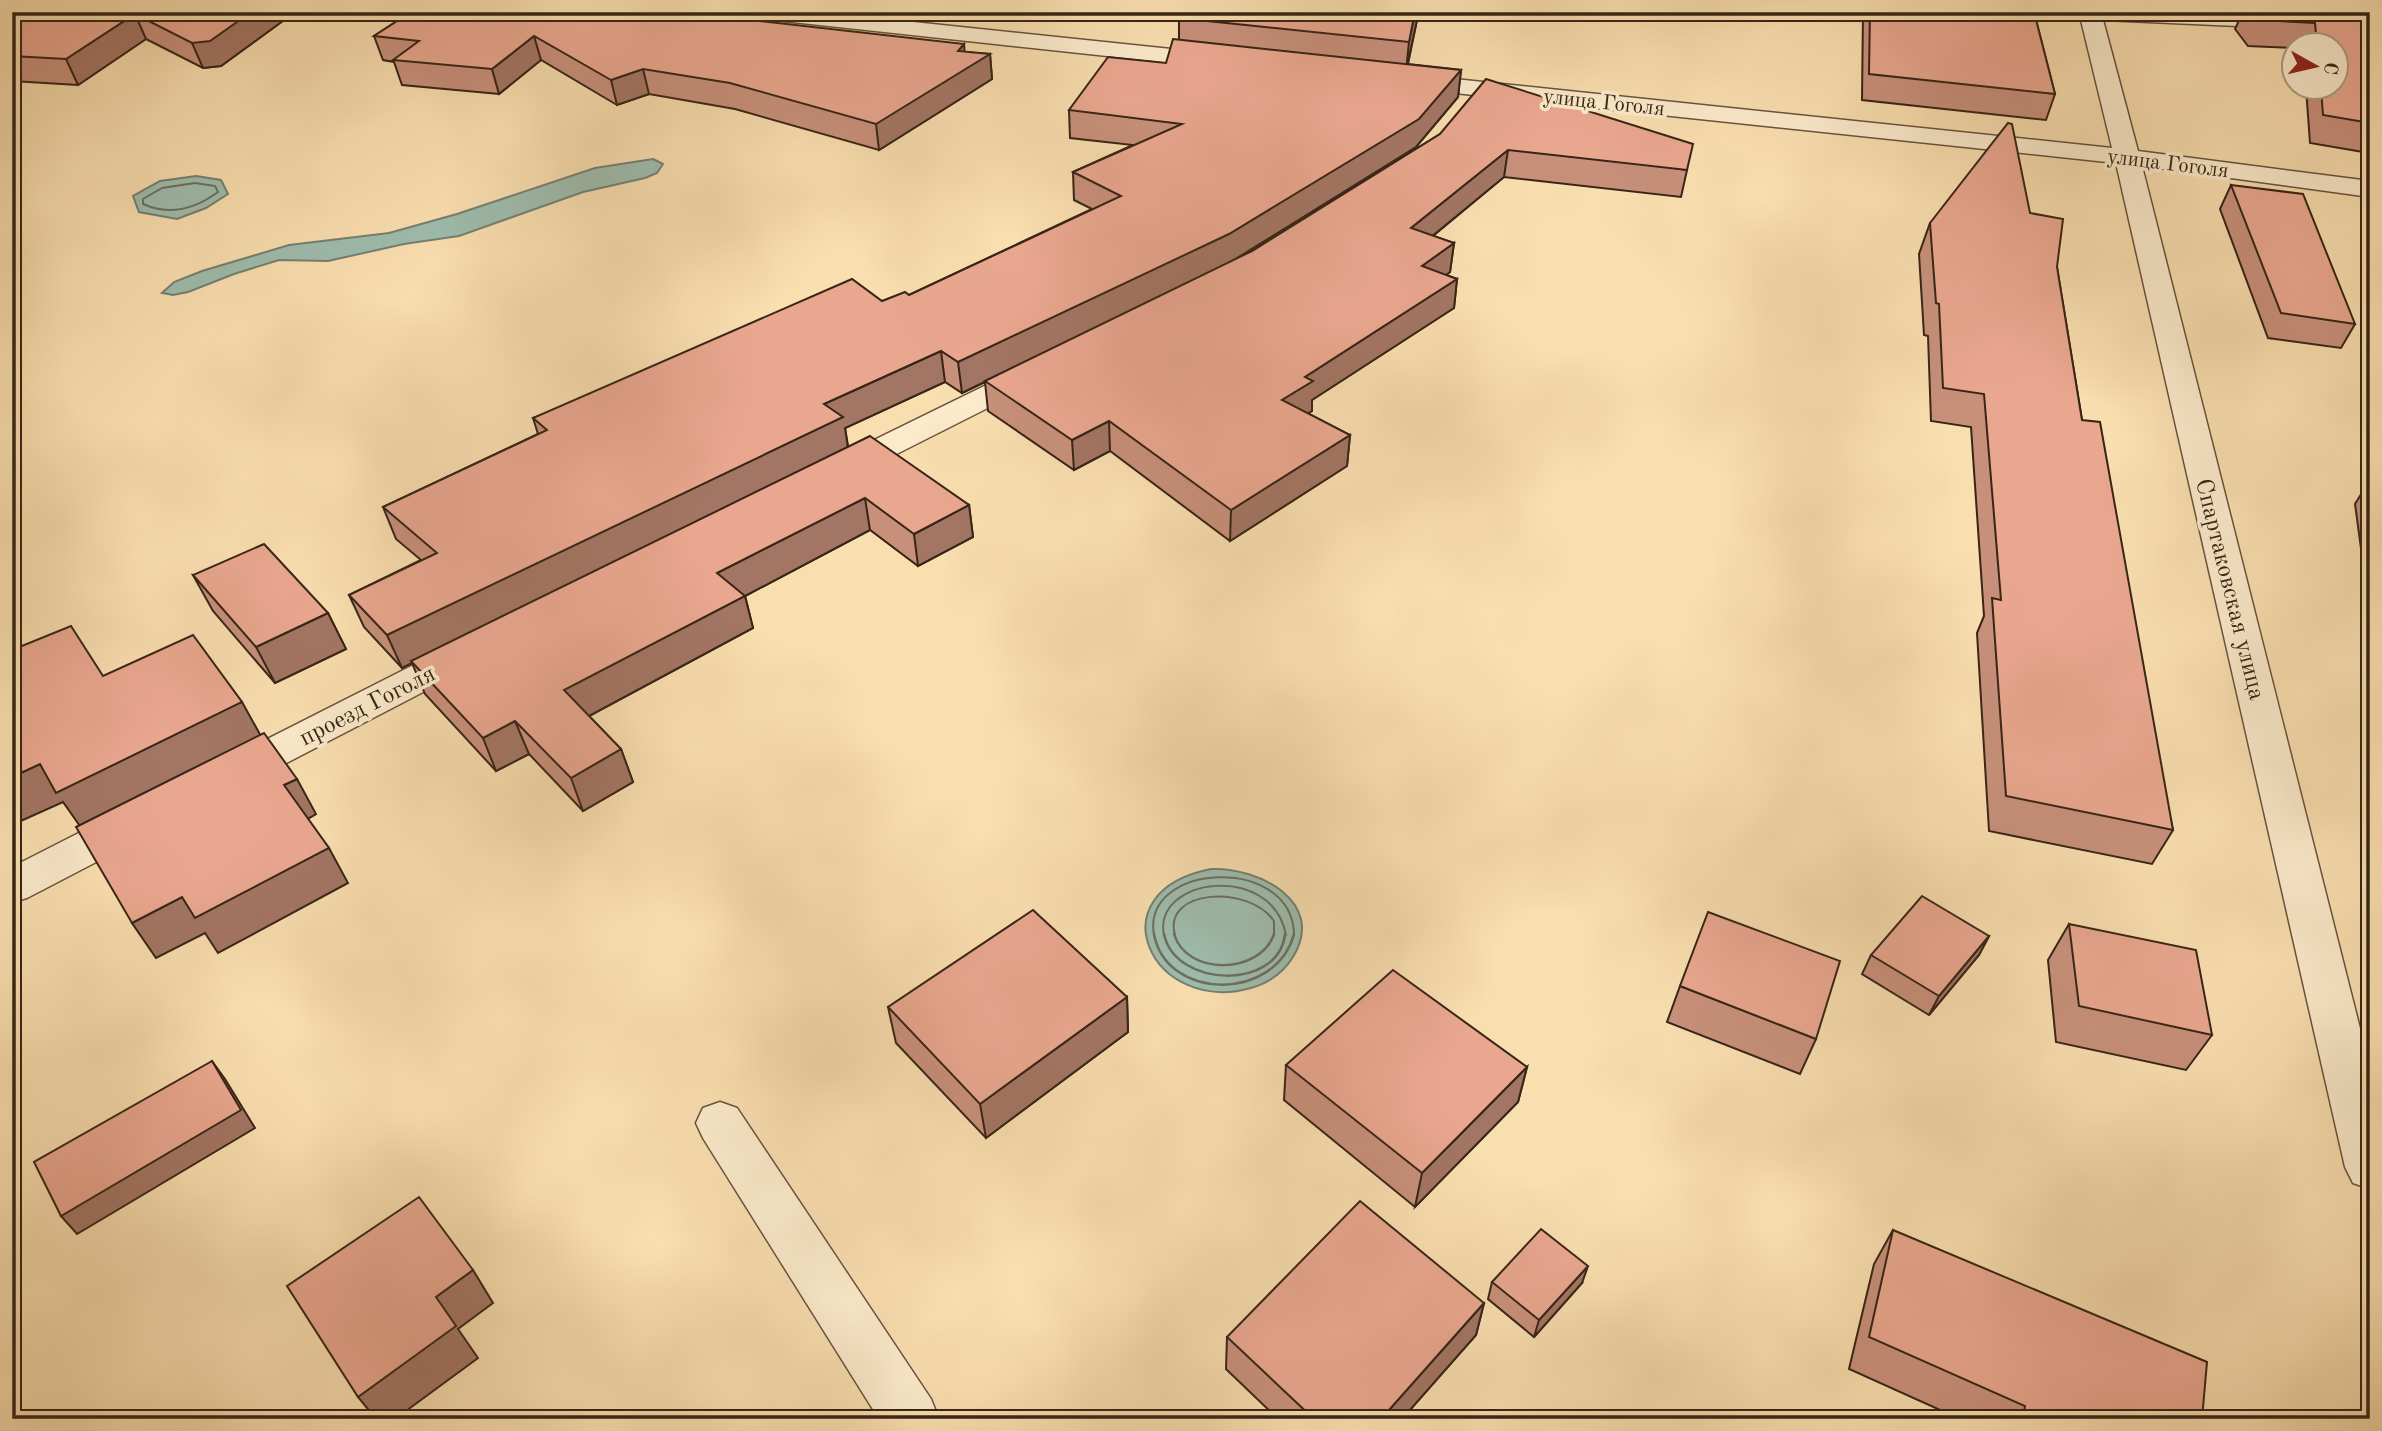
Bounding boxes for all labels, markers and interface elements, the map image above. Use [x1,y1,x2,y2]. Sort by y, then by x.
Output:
north arrow [2280,32,2350,102]
text: С [2319,60,2340,76]
street label: улица Гоголя [1542,87,1666,120]
street label: улица Гоголя [2106,147,2230,182]
street label: Спартаковская улица [2190,476,2268,703]
street label: проезд Гоголя [296,662,440,751]

